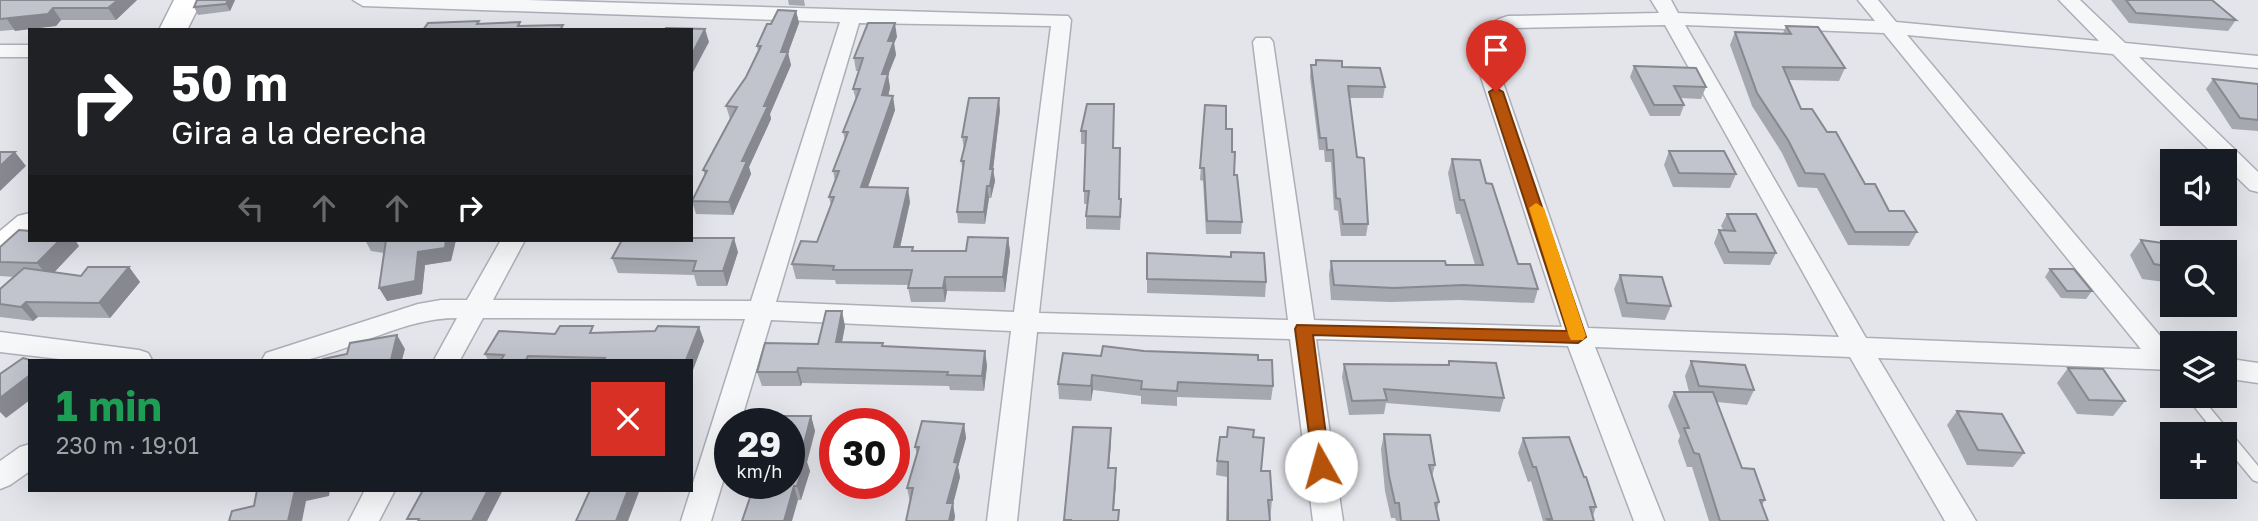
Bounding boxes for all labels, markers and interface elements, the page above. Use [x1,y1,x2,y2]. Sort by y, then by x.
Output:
pin [1466,20,1526,92]
icon: arrive [1477,31,1515,69]
text: 50 m [171,53,288,112]
icon: right [56,56,147,147]
text: Gira a la derecha [171,113,427,151]
map controls [2160,149,2237,499]
button: sound [2160,149,2237,226]
icon: left [232,189,270,227]
icon: ahead [305,189,343,227]
icon: ahead [378,189,416,227]
icon: right [451,189,489,227]
button: search [2160,240,2237,317]
button: layers [2160,331,2237,408]
text: 1 min [56,380,162,430]
button: close [591,382,665,456]
speed limit sign: 30 [819,408,910,499]
button: + [2160,422,2237,499]
text: 29 [738,423,781,465]
position arrow [1284,429,1358,503]
text: 230 m · 19:01 [56,431,199,459]
text: km/h [737,460,782,482]

